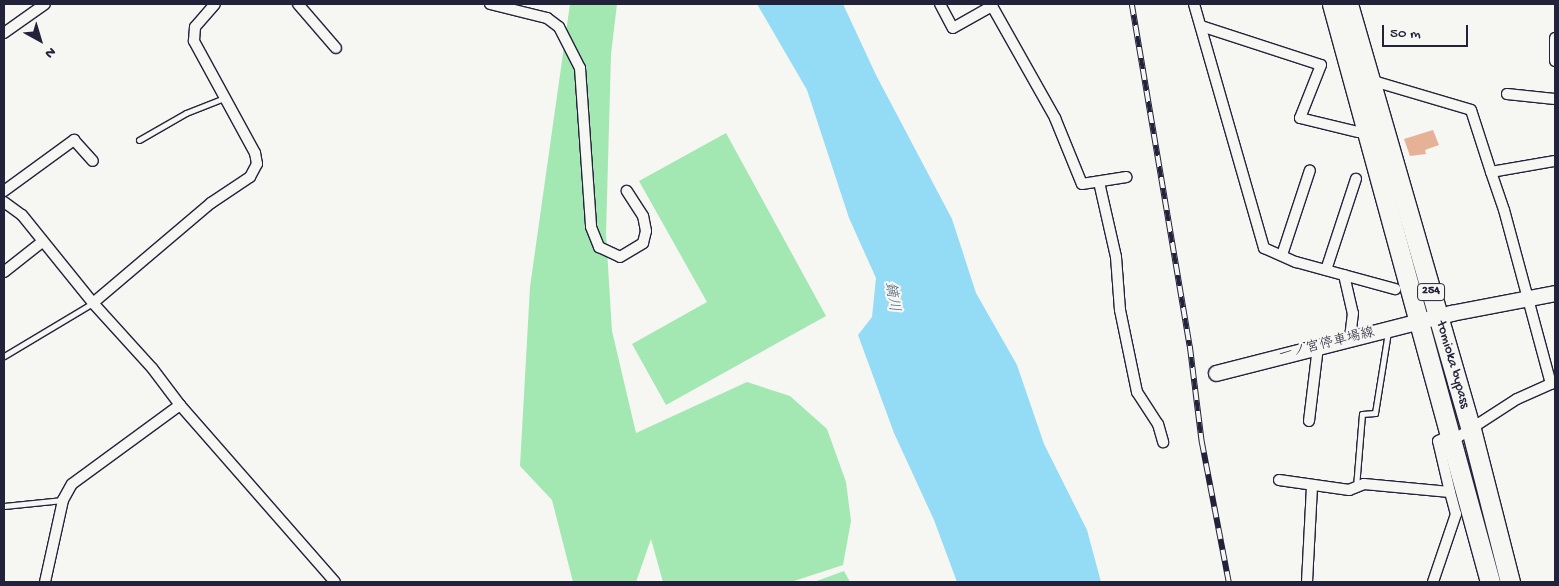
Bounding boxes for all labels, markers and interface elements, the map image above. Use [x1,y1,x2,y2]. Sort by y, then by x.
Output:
north arrow [15,15,65,65]
scale bar [1384,15,1470,47]
text: 50 m [1390,25,1421,43]
text: N [41,43,59,62]
water label: 鏑川 [880,281,902,313]
road number: 254 [1416,282,1446,302]
street label: tomioka bypass [1432,320,1472,410]
street label: 一ノ宮停車場線 [1277,325,1377,365]

